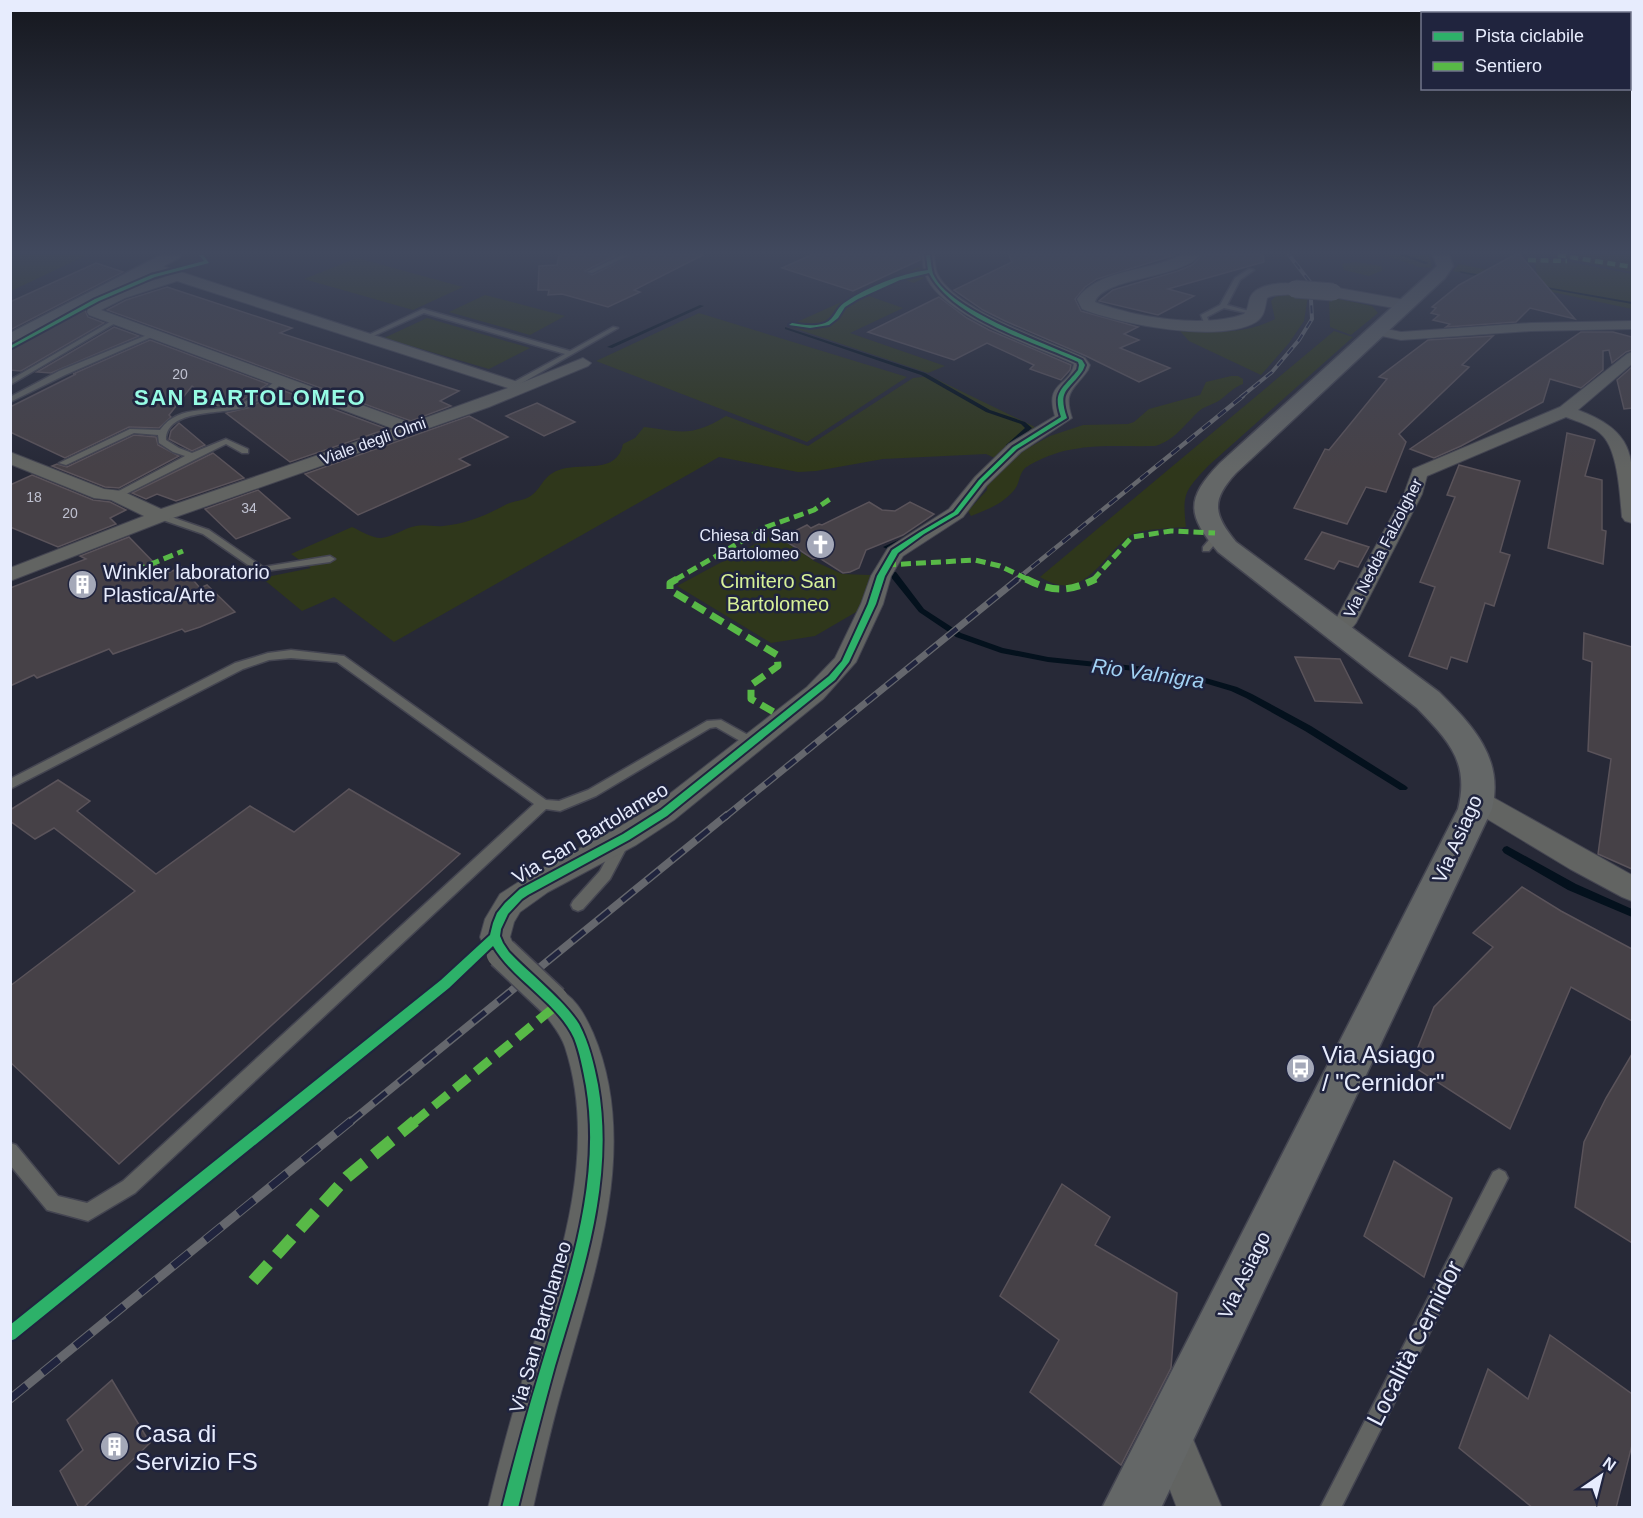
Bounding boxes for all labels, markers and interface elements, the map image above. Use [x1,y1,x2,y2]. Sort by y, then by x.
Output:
legend [1421,12,1631,90]
text: Pista ciclabile [1475,26,1584,46]
text: Sentiero [1475,56,1542,76]
house number: 20 [172,366,188,382]
district label: SAN BARTOLOMEO [134,385,366,410]
street label: Viale degli Olmi [318,414,428,468]
street label: Via Nedda Falzolgher [1341,475,1426,620]
house number: 18 [26,489,42,505]
house number: 34 [241,500,257,516]
house number: 20 [62,505,78,521]
place label: Chiesa di San Bartolomeo [699,527,799,562]
church icon: Chiesa di San Bartolomeo [804,528,836,560]
place label: Winkler laboratorio Plastica/Arte [103,561,270,606]
building icon: Winkler laboratorio Plastica/Arte [66,568,98,600]
park label: Cimitero San Bartolomeo [720,570,836,615]
water label: Rio Valnigra [1090,654,1206,692]
street label: Via San Bartolameo [508,778,672,888]
street label: Via Asiago [1428,792,1486,886]
place label: Via Asiago / "Cernidor" [1322,1041,1444,1096]
bus stop icon: Via Asiago / "Cernidor" [1285,1052,1317,1084]
street label: Via Asiago [1213,1228,1275,1322]
street label: Via San Bartolameo [505,1239,575,1415]
street label: Località Cernidor [1361,1256,1467,1430]
place label: Casa di Servizio FS [135,1420,258,1475]
building icon: Casa di Servizio FS [98,1431,130,1463]
north arrow [1571,1446,1631,1506]
text: N [1600,1454,1619,1474]

